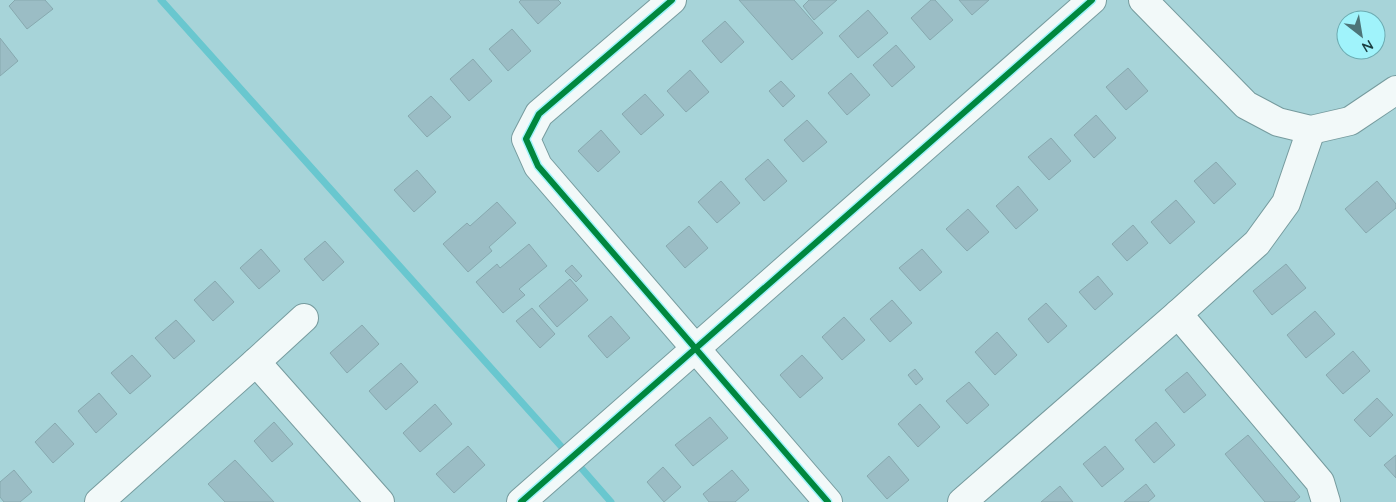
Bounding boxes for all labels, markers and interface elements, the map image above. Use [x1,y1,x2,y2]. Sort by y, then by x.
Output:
north arrow [1336,10,1386,60]
text: N [1359,36,1377,57]

